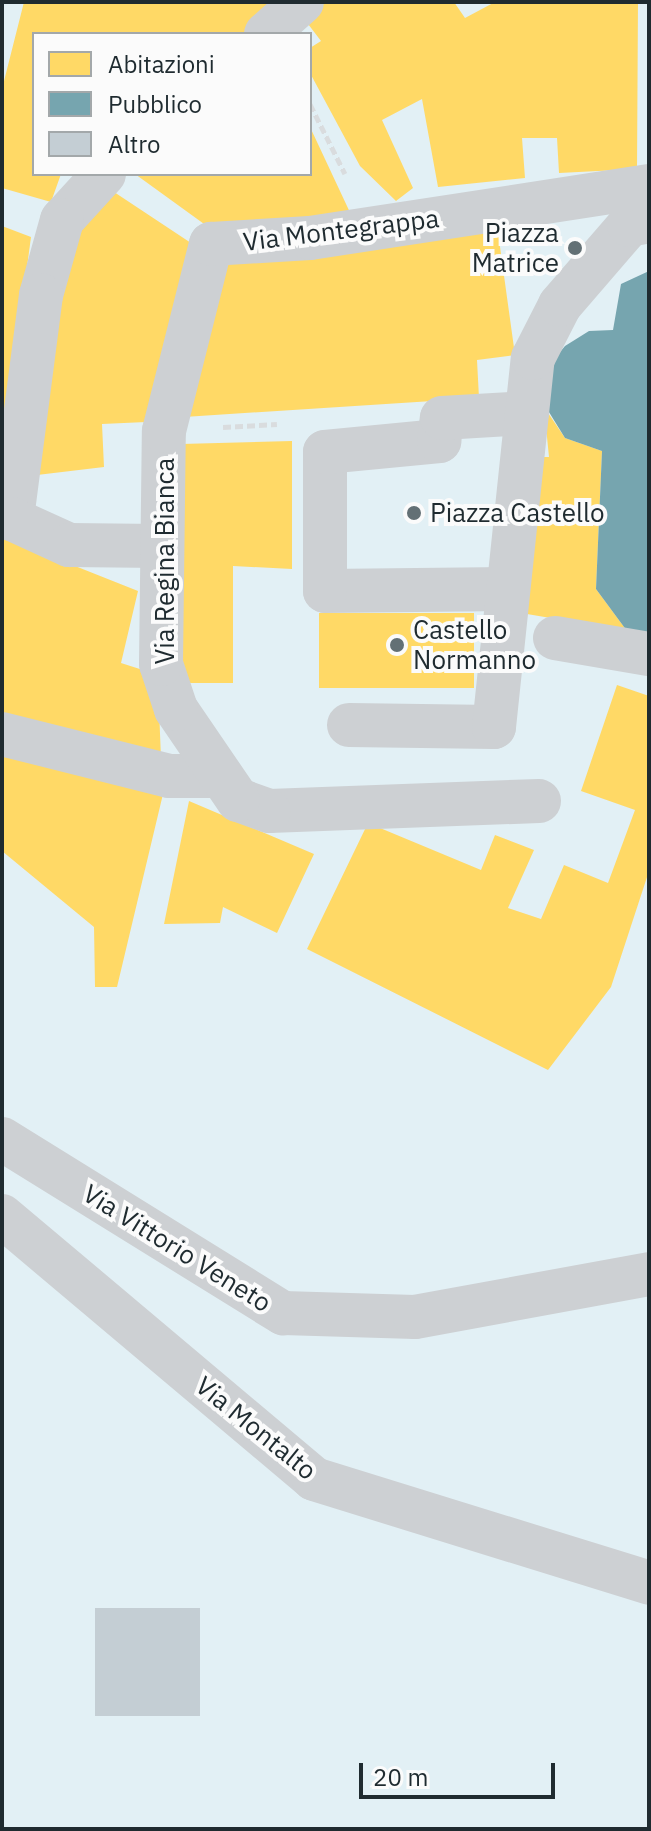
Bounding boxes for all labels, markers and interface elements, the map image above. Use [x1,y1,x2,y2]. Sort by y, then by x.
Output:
legend [32,32,312,176]
text: Abitazioni [108,48,215,80]
text: Pubblico [108,88,202,120]
text: Altro [108,128,160,160]
street label: Via Montegrappa [241,203,441,257]
place label: Piazza Matrice [472,217,559,278]
marker: Piazza Matrice [566,239,584,257]
street label: Via Regina Bianca [149,458,181,664]
place label: Piazza Castello [430,497,605,529]
marker: Piazza Castello [405,504,423,522]
place label: Castello Normanno [413,614,536,676]
marker: Castello Normanno [388,636,406,654]
street label: Via Vittorio Veneto [77,1178,277,1318]
street label: Via Montalto [189,1370,323,1486]
scale bar [363,1747,559,1797]
text: 20 m [373,1761,428,1793]

